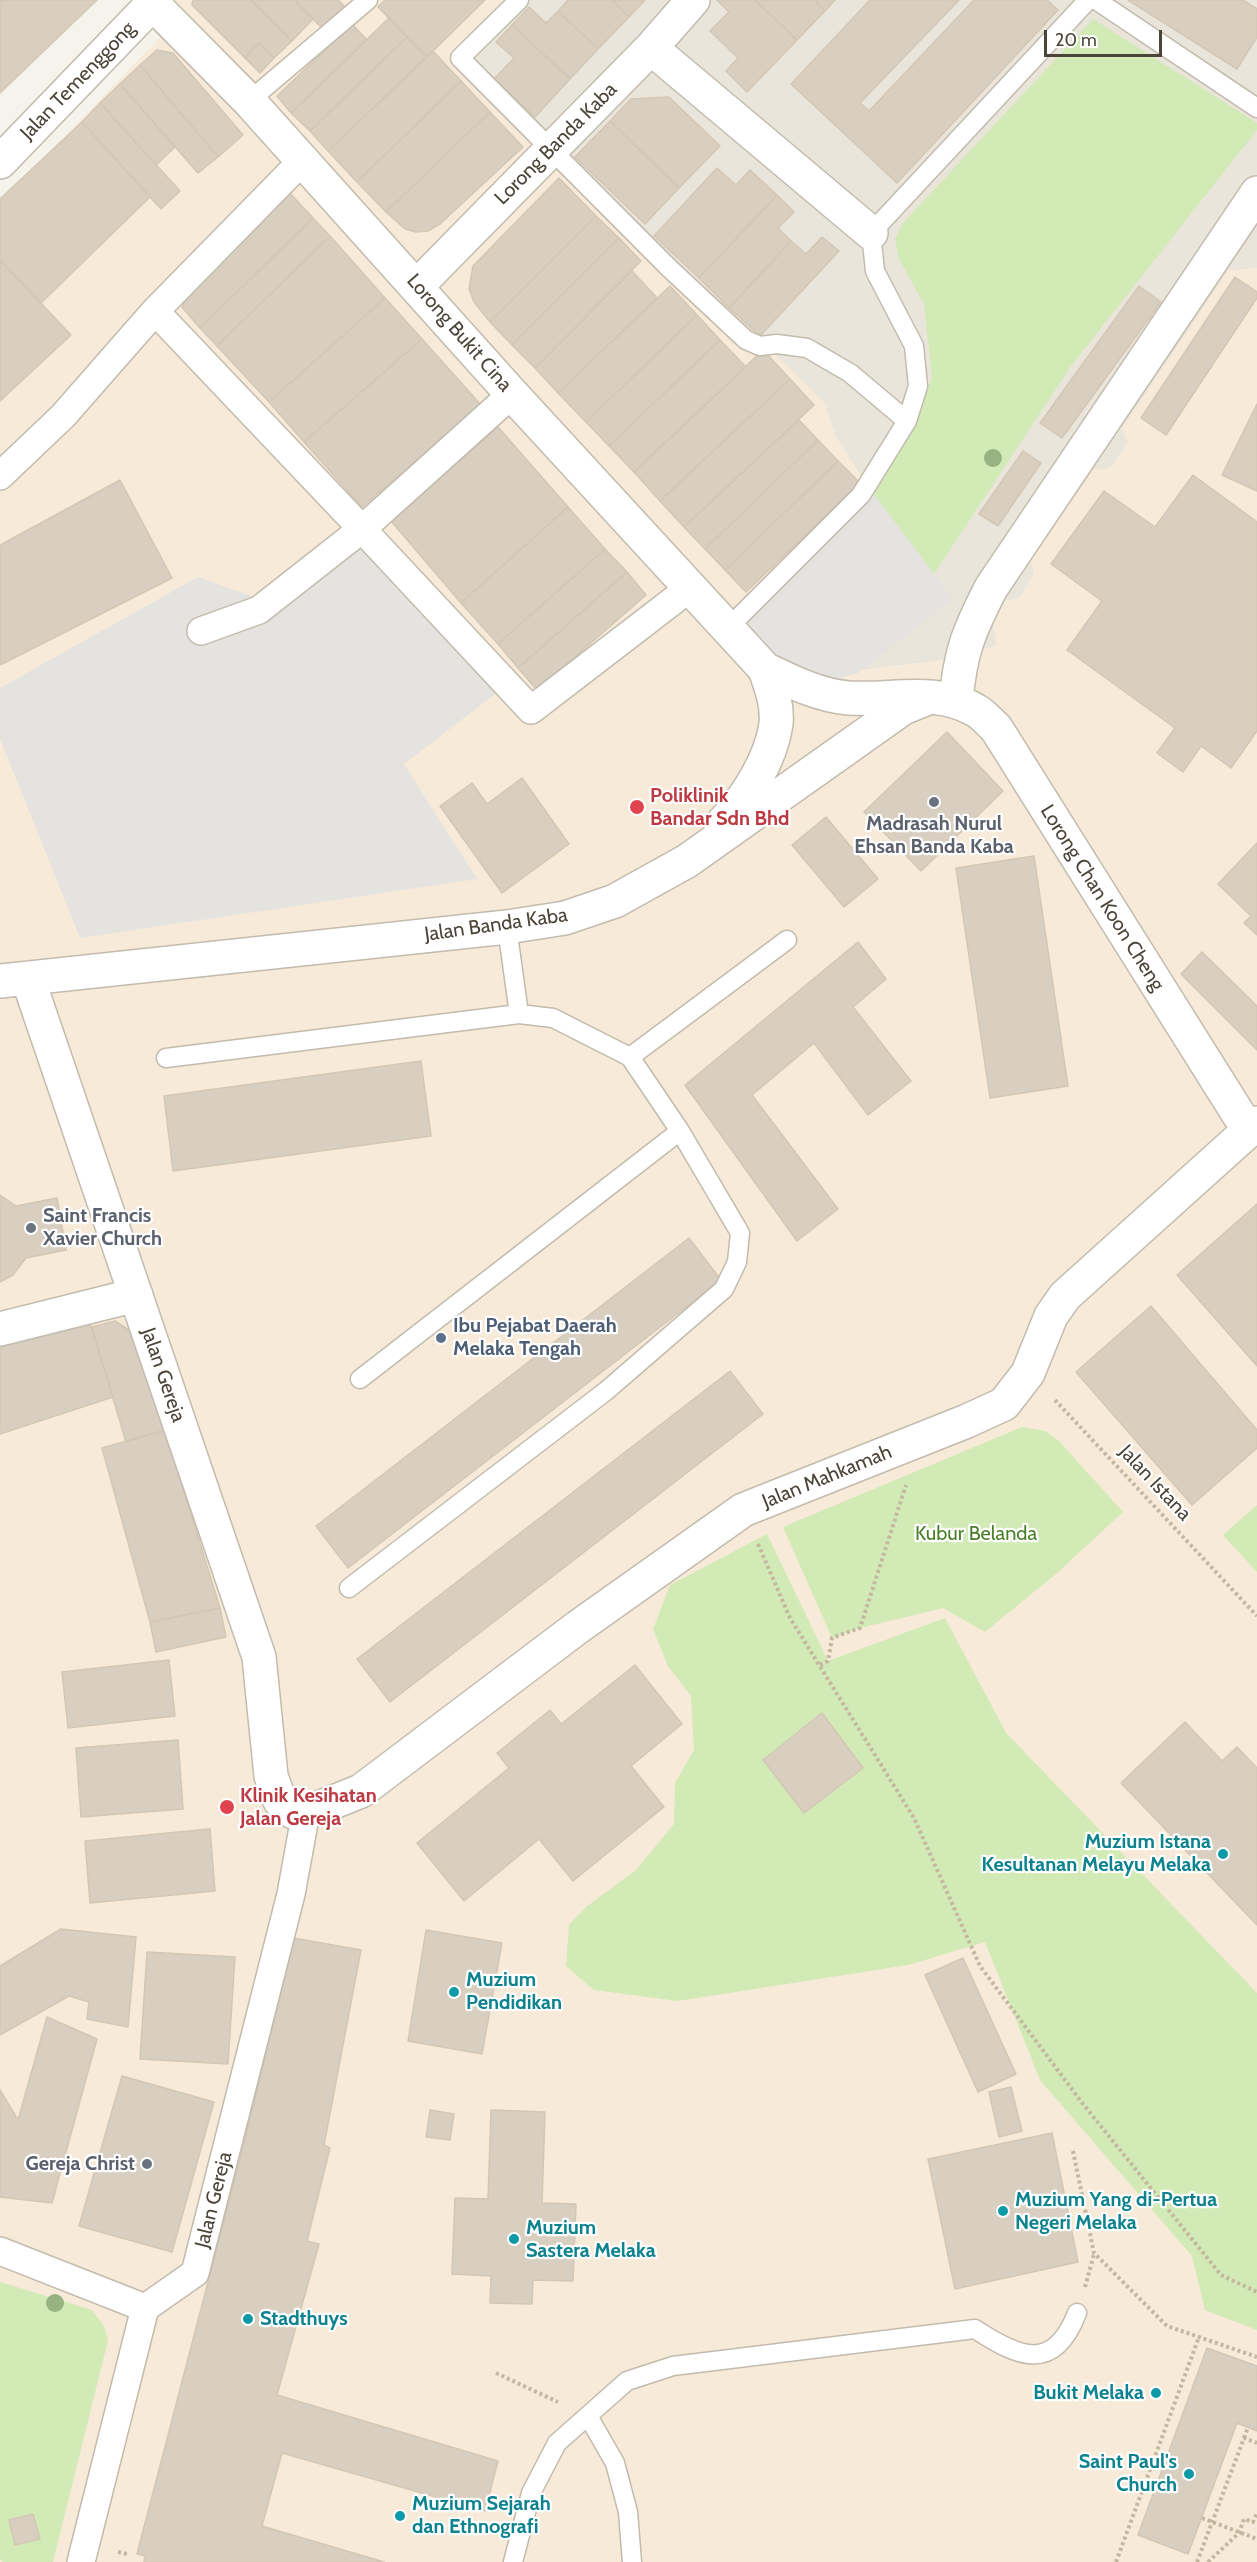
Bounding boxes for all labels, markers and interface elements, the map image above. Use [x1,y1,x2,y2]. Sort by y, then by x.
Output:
street label: Jalan Temenggong [16,17,140,145]
scale bar [1047,18,1166,56]
text: 20 m [1055,29,1097,51]
street label: Lorong Banda Kaba [490,78,622,210]
street label: Lorong Bukit Cina [401,269,517,397]
place label: Poliklinik Bandar Sdn Bhd [650,784,789,831]
marker: Madrasah Nurul Ehsan Banda Kaba [927,795,941,809]
marker: Poliklinik Bandar Sdn Bhd [628,798,646,816]
street label: Lorong Chan Koon Cheng [1035,801,1169,995]
place label: Madrasah Nurul Ehsan Banda Kaba [854,812,1014,859]
street label: Jalan Banda Kaba [423,903,569,947]
place label: Saint Francis Xavier Church [43,1204,162,1251]
marker: Saint Francis Xavier Church [24,1221,38,1235]
place label: Ibu Pejabat Daerah Melaka Tengah [453,1314,617,1361]
street label: Jalan Gereja [136,1325,190,1425]
marker: Ibu Pejabat Daerah Melaka Tengah [434,1331,448,1345]
street label: Jalan Mahkamah [759,1440,895,1514]
street label: Jalan Istana [1114,1440,1196,1526]
park label: Kubur Belanda [915,1522,1037,1546]
place label: Klinik Kesihatan Jalan Gereja [240,1784,377,1831]
marker: Klinik Kesihatan Jalan Gereja [218,1798,236,1816]
place label: Muzium Istana Kesultanan Melayu Melaka [982,1830,1211,1877]
marker: Muzium Istana Kesultanan Melayu Melaka [1216,1847,1230,1861]
place label: Muzium Pendidikan [466,1968,562,2015]
marker: Muzium Pendidikan [447,1985,461,1999]
street label: Jalan Gereja [190,2149,238,2251]
place label: Gereja Christ [26,2152,135,2176]
marker: Gereja Christ [140,2157,154,2171]
place label: Muzium Yang di-Pertua Negeri Melaka [1015,2188,1217,2235]
marker: Muzium Yang di-Pertua Negeri Melaka [996,2204,1010,2218]
place label: Muzium Sastera Melaka [526,2216,656,2263]
marker: Muzium Sastera Melaka [507,2232,521,2246]
place label: Stadthuys [260,2307,348,2331]
marker: Stadthuys [241,2312,255,2326]
place label: Bukit Melaka [1033,2381,1144,2405]
marker: Bukit Melaka [1149,2386,1163,2400]
place label: Saint Paul's Church [1079,2450,1177,2497]
marker: Saint Paul's Church [1182,2467,1196,2481]
place label: Muzium Sejarah dan Ethnografi [412,2492,551,2539]
marker: Muzium Sejarah dan Ethnografi [393,2509,407,2523]

